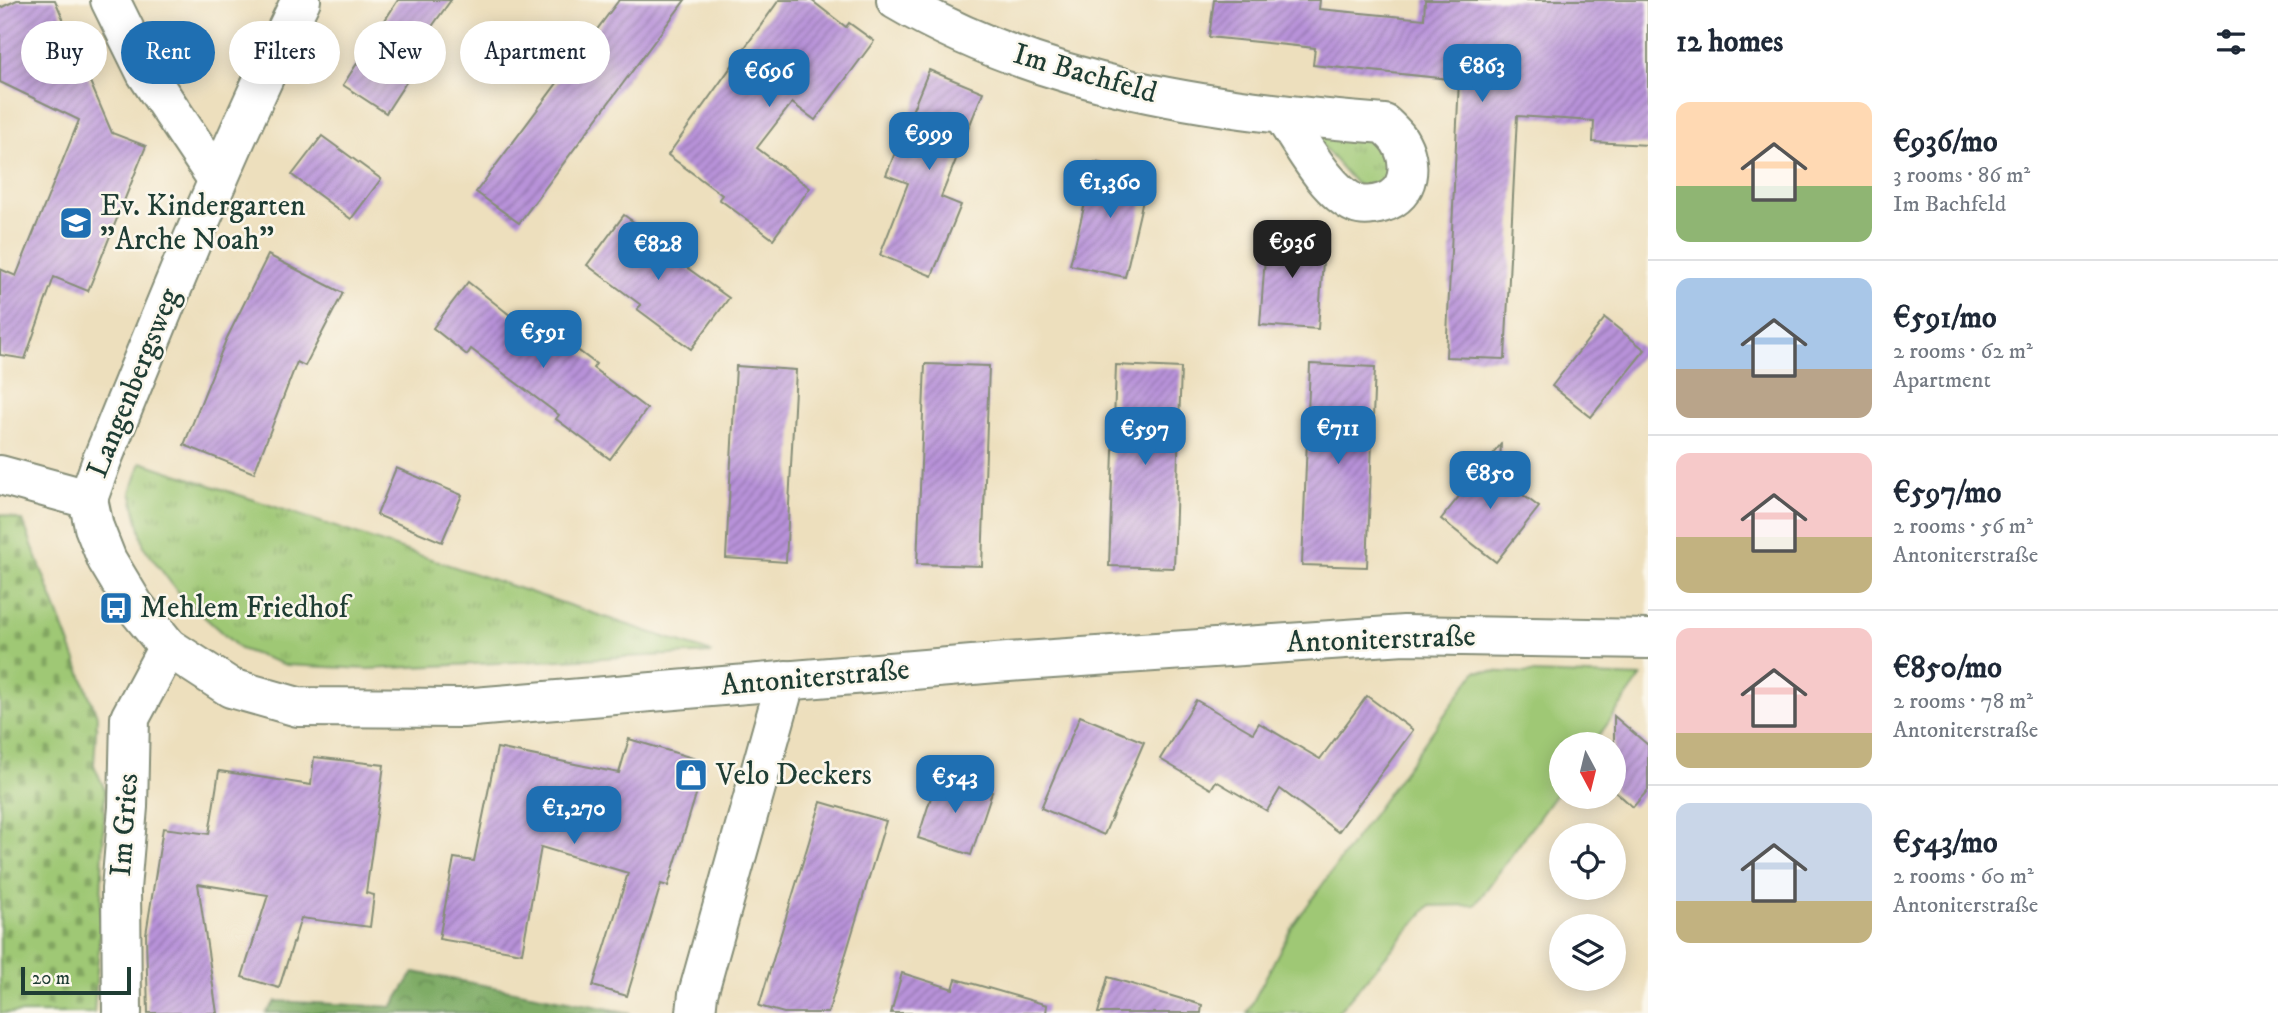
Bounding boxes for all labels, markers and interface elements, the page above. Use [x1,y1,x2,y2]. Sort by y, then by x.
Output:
chip: Buy [21,21,107,84]
chip: Rent [121,21,215,84]
chip: Filters [229,21,340,84]
chip: New [354,21,446,84]
chip: Apartment [460,21,610,84]
icon: filters [2212,23,2250,61]
text: 12 homes [1676,24,1783,61]
street label: Im Bachfeld [1009,36,1161,112]
pin: €863 [1441,44,1523,104]
pin: €696 [728,50,810,109]
text: €863 [1459,52,1505,81]
text: €696 [745,57,793,86]
pin: €999 [888,113,970,172]
text: €999 [905,120,953,149]
text: €936/mo [1893,124,1998,161]
icon: home [1732,130,1816,214]
pin: €1,360 [1053,160,1167,220]
text: 3 rooms · 86 m² [1893,161,2030,190]
text: €1,360 [1079,168,1141,197]
place label: Ev. Kindergarten "Arche Noah" [100,188,306,259]
text: Im Bachfeld [1893,190,2006,219]
school or university icon: Ev. Kindergarten "Arche Noah" [57,204,95,242]
pin: €936 [1251,220,1333,280]
pin: €828 [617,222,699,282]
text: €936 [1269,228,1315,257]
text: €828 [634,230,682,259]
street label: Langenbergsweg [79,282,189,483]
text: €591/mo [1893,300,1997,337]
icon: home [1732,306,1816,390]
pin: €591 [502,310,584,370]
text: €591 [521,318,565,347]
text: 2 rooms · 62 m² [1893,337,2033,366]
text: Apartment [1893,366,1991,395]
pin: €711 [1297,406,1379,466]
pin: €597 [1104,407,1186,467]
text: €711 [1317,414,1359,443]
text: €597 [1121,415,1169,444]
pin: €850 [1449,452,1531,511]
text: €850 [1466,459,1514,488]
text: €597/mo [1893,475,2001,512]
icon: home [1732,481,1816,565]
text: 2 rooms · 56 m² [1893,512,2033,541]
text: Antoniterstraße [1893,541,2038,570]
bus stop icon: Mehlem Friedhof [97,589,135,627]
place label: Mehlem Friedhof [140,590,353,627]
street label: Antoniterstraße [1286,618,1476,662]
text: €850/mo [1893,650,2002,687]
street label: Antoniterstraße [719,651,911,705]
icon: home [1732,656,1816,740]
text: 2 rooms · 78 m² [1893,687,2033,716]
text: Antoniterstraße [1893,716,2038,745]
north arrow [1549,732,1626,808]
map controls [1549,732,1626,991]
shop icon: Velo Deckers [672,756,710,794]
pin: €543 [914,756,996,815]
place label: Velo Deckers [715,757,872,794]
text: €543 [932,763,978,792]
street label: Im Gries [103,772,147,878]
pin: €1,270 [517,786,631,846]
text: €1,270 [542,794,606,823]
button: locate [1549,823,1626,900]
text: €543/mo [1893,825,1998,862]
icon: home [1732,831,1816,915]
text: 2 rooms · 60 m² [1893,862,2034,891]
text: Antoniterstraße [1893,891,2038,920]
button: layers [1549,914,1626,991]
scale bar [21,964,131,996]
text: 20 m [32,967,70,990]

